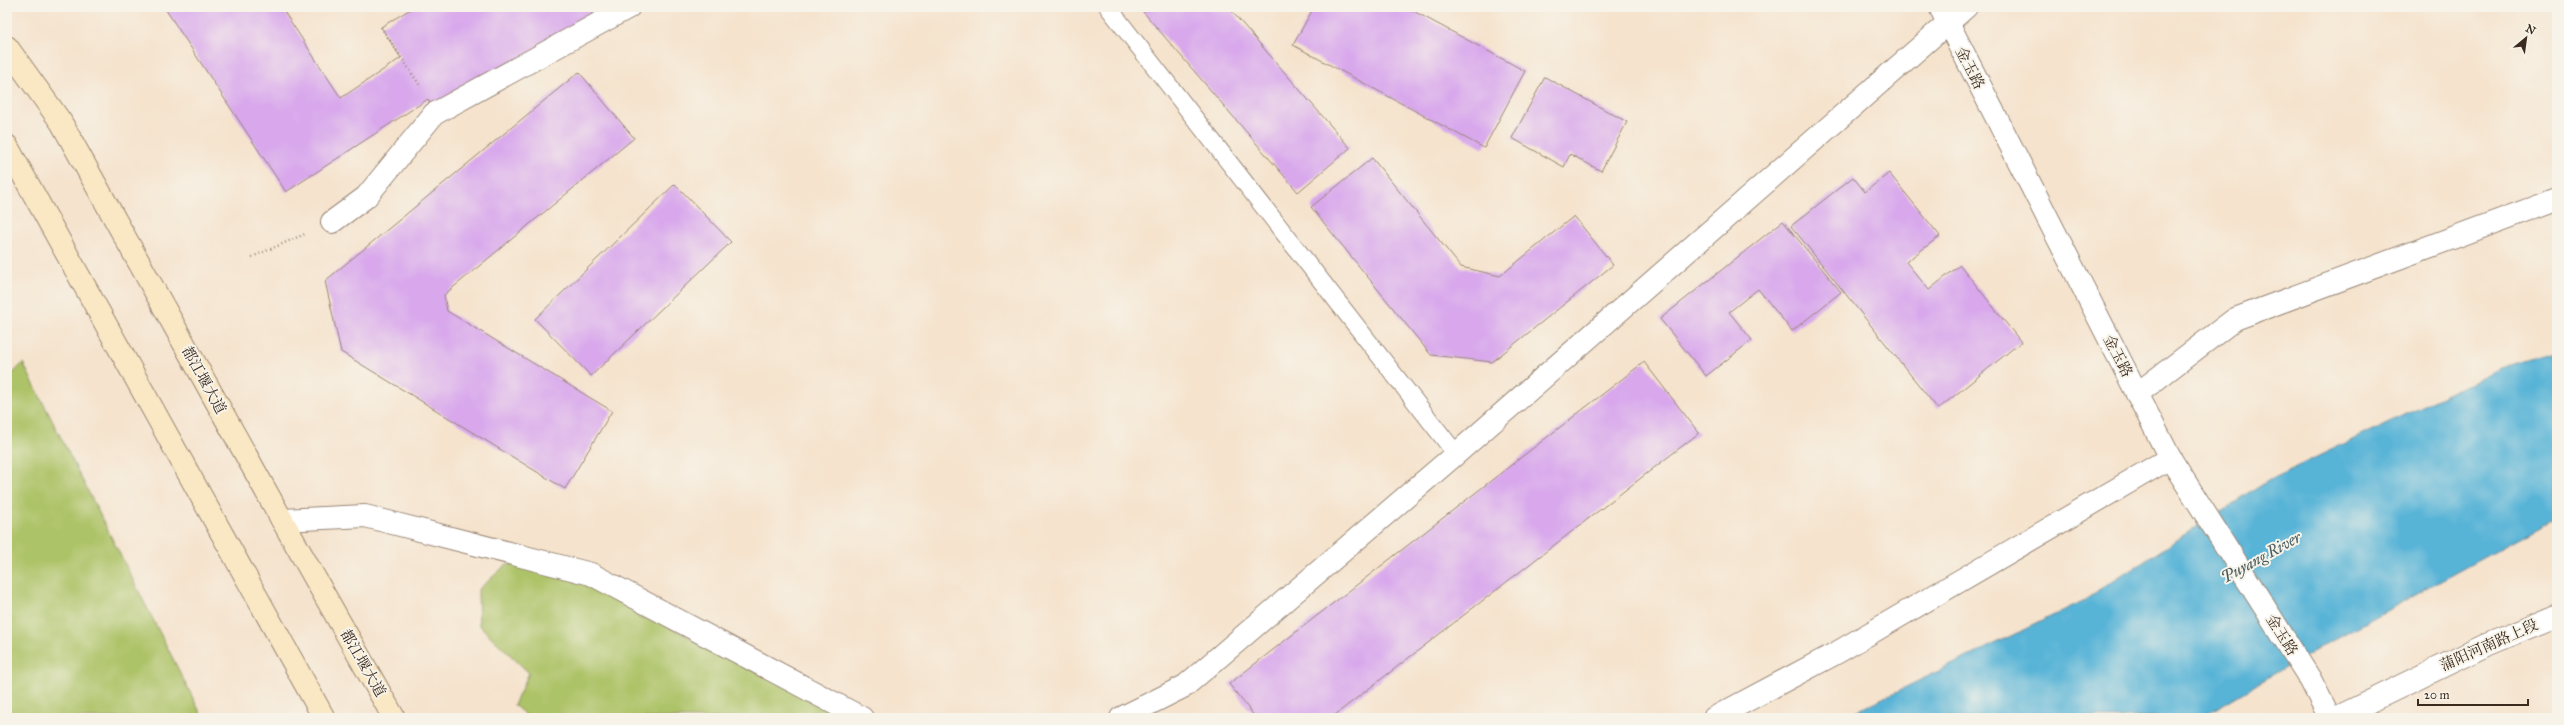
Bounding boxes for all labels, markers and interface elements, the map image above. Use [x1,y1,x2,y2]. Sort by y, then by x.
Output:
north arrow [2506,18,2546,58]
text: N [2523,22,2538,38]
street label: 金玉路 [1952,44,1988,92]
street label: 金玉路 [2100,332,2136,380]
street label: 都江堰大道 [178,343,230,417]
water label: Puyang River [2218,527,2305,587]
street label: 金玉路 [2262,611,2302,659]
street label: 蒲阳河南路上段 [2437,615,2541,675]
street label: 都江堰大道 [336,626,390,700]
scale bar [2418,681,2528,707]
text: 20 m [2424,688,2450,702]

